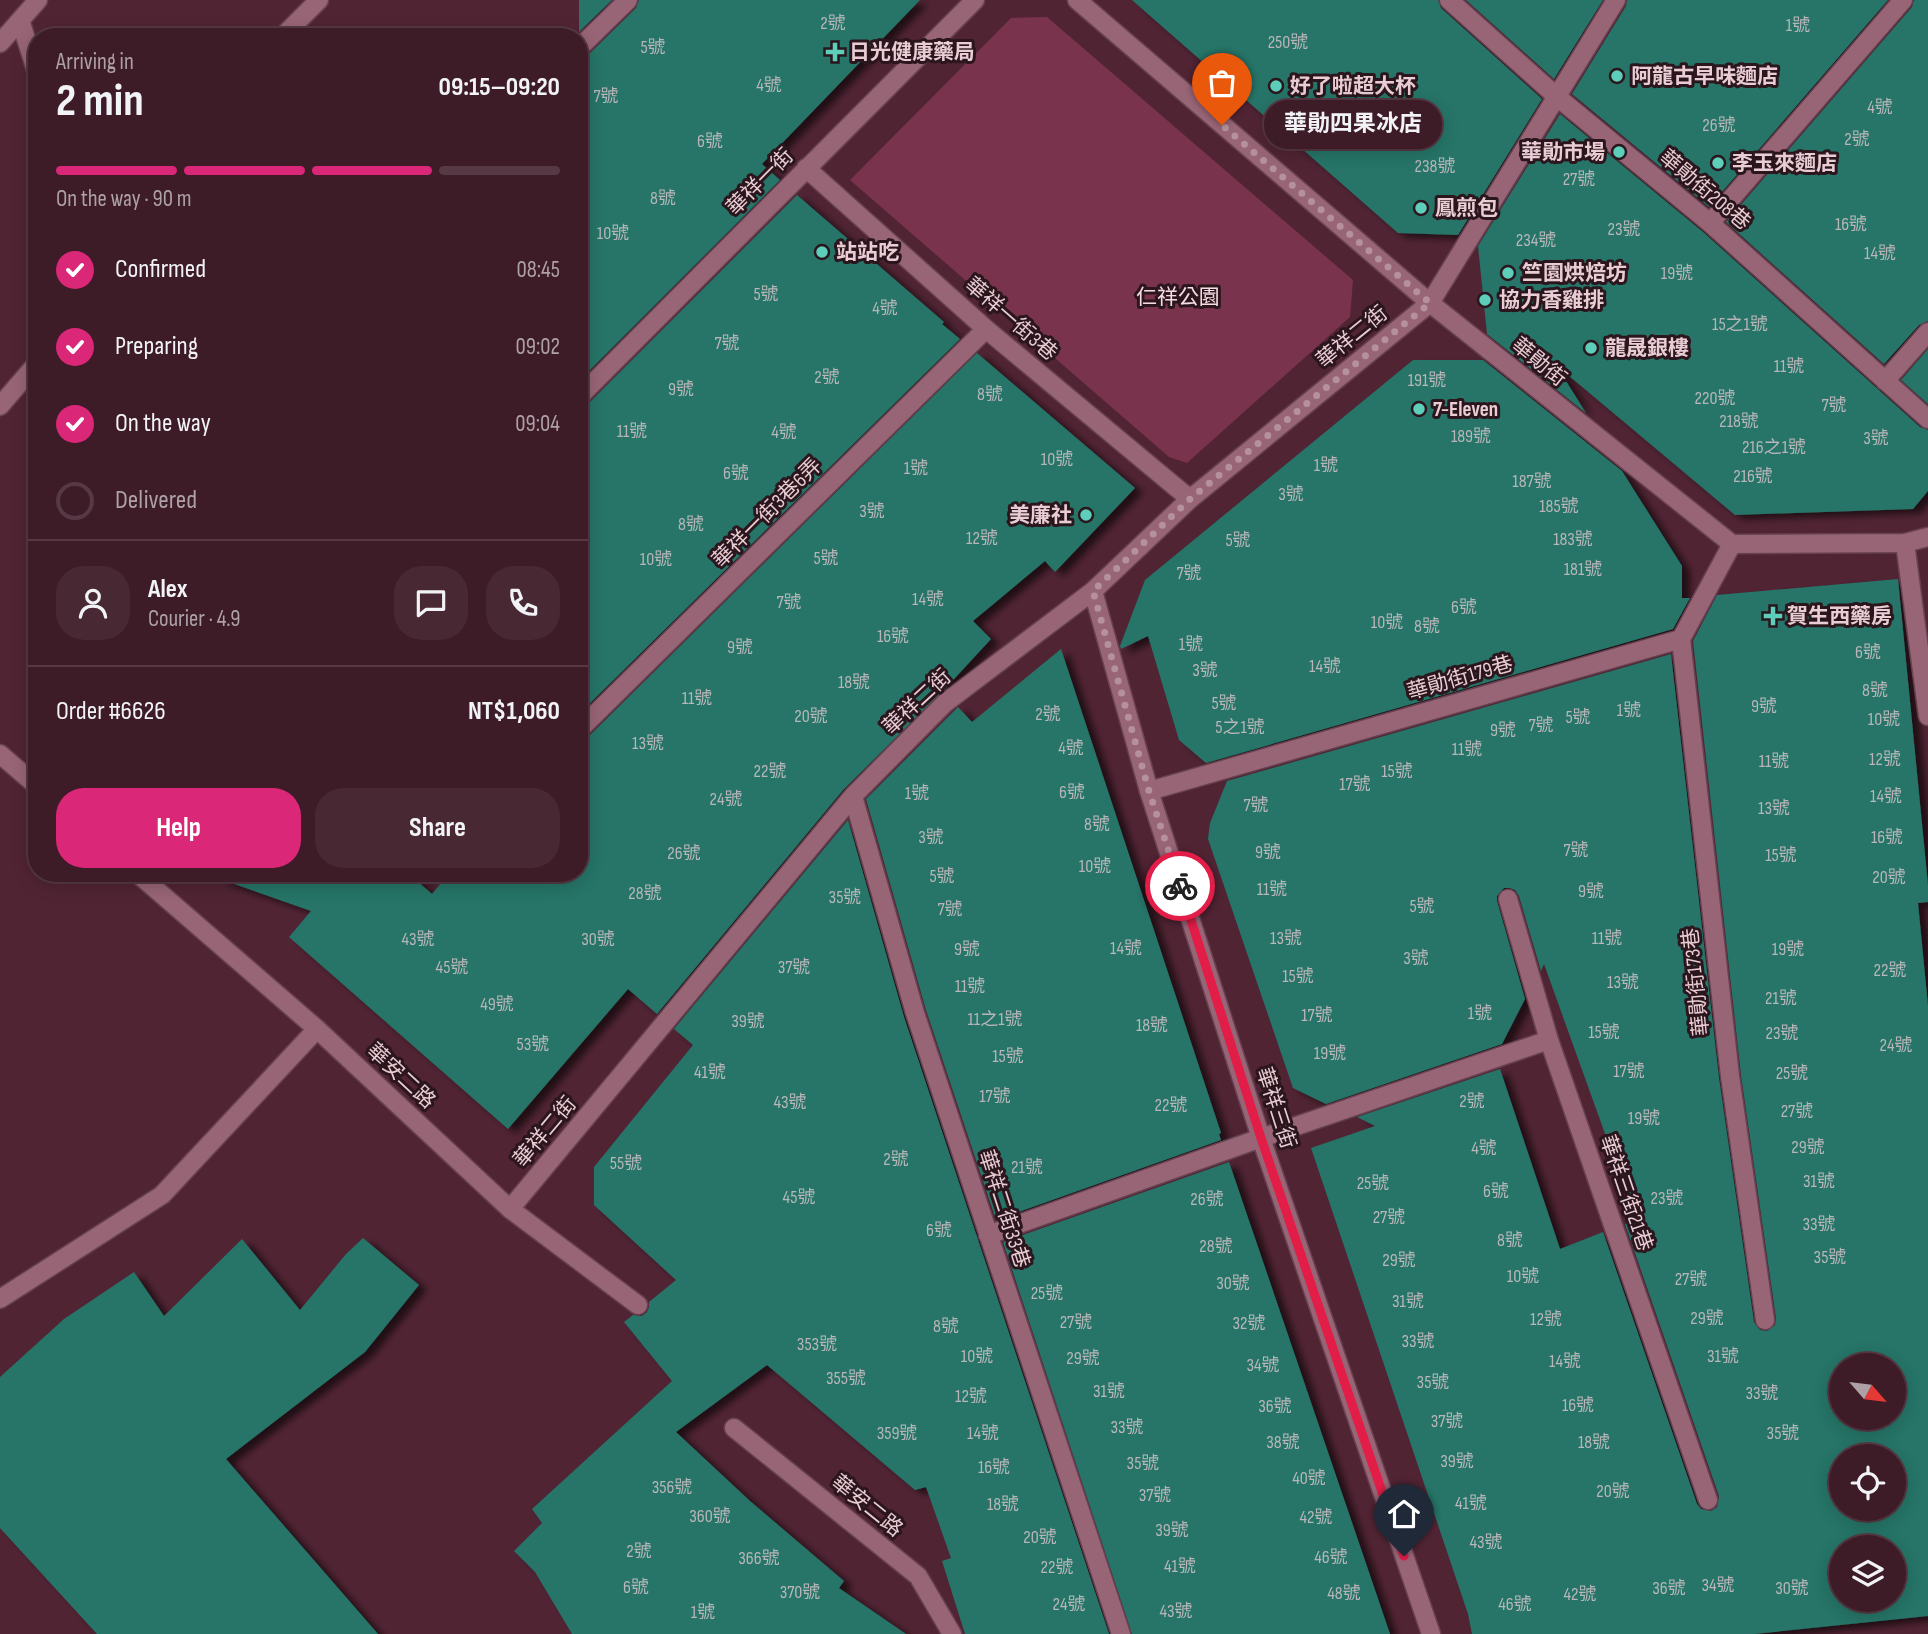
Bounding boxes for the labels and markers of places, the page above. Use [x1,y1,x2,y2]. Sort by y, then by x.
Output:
place label: 日光健康藥局 [849,40,975,65]
marker: 日光健康藥局 [827,44,843,60]
pin [1192,53,1252,125]
place label: 阿龍古早味麵店 [1631,64,1778,89]
marker: 阿龍古早味麵店 [1609,68,1625,84]
place label: 好了啦超大杯 [1290,74,1416,99]
marker: 好了啦超大杯 [1268,78,1284,94]
callout: 華勛四果冰店 [1264,100,1442,150]
place label: 華勛市場 [1521,140,1605,165]
marker: 華勛市場 [1611,144,1627,160]
place label: 李玉來麵店 [1732,151,1837,176]
marker: 李玉來麵店 [1710,155,1726,171]
place label: 鳳煎包 [1435,196,1498,221]
marker: 鳳煎包 [1413,200,1429,216]
place label: 站站吃 [836,240,899,265]
marker: 站站吃 [814,244,830,260]
place label: 竺園烘焙坊 [1522,261,1627,286]
marker: 竺園烘焙坊 [1500,265,1516,281]
place label: 協力香雞排 [1499,288,1604,313]
marker: 協力香雞排 [1477,292,1493,308]
place label: 龍晟銀樓 [1605,336,1689,361]
marker: 龍晟銀樓 [1583,340,1599,356]
place label: 7-Eleven [1433,397,1498,422]
marker: 7-Eleven [1411,401,1427,417]
place label: 美廉社 [1009,503,1072,528]
marker: 美廉社 [1078,507,1094,523]
place label: 賀生西藥房 [1787,604,1892,629]
marker: 賀生西藥房 [1765,608,1781,624]
pin [1374,1484,1434,1556]

